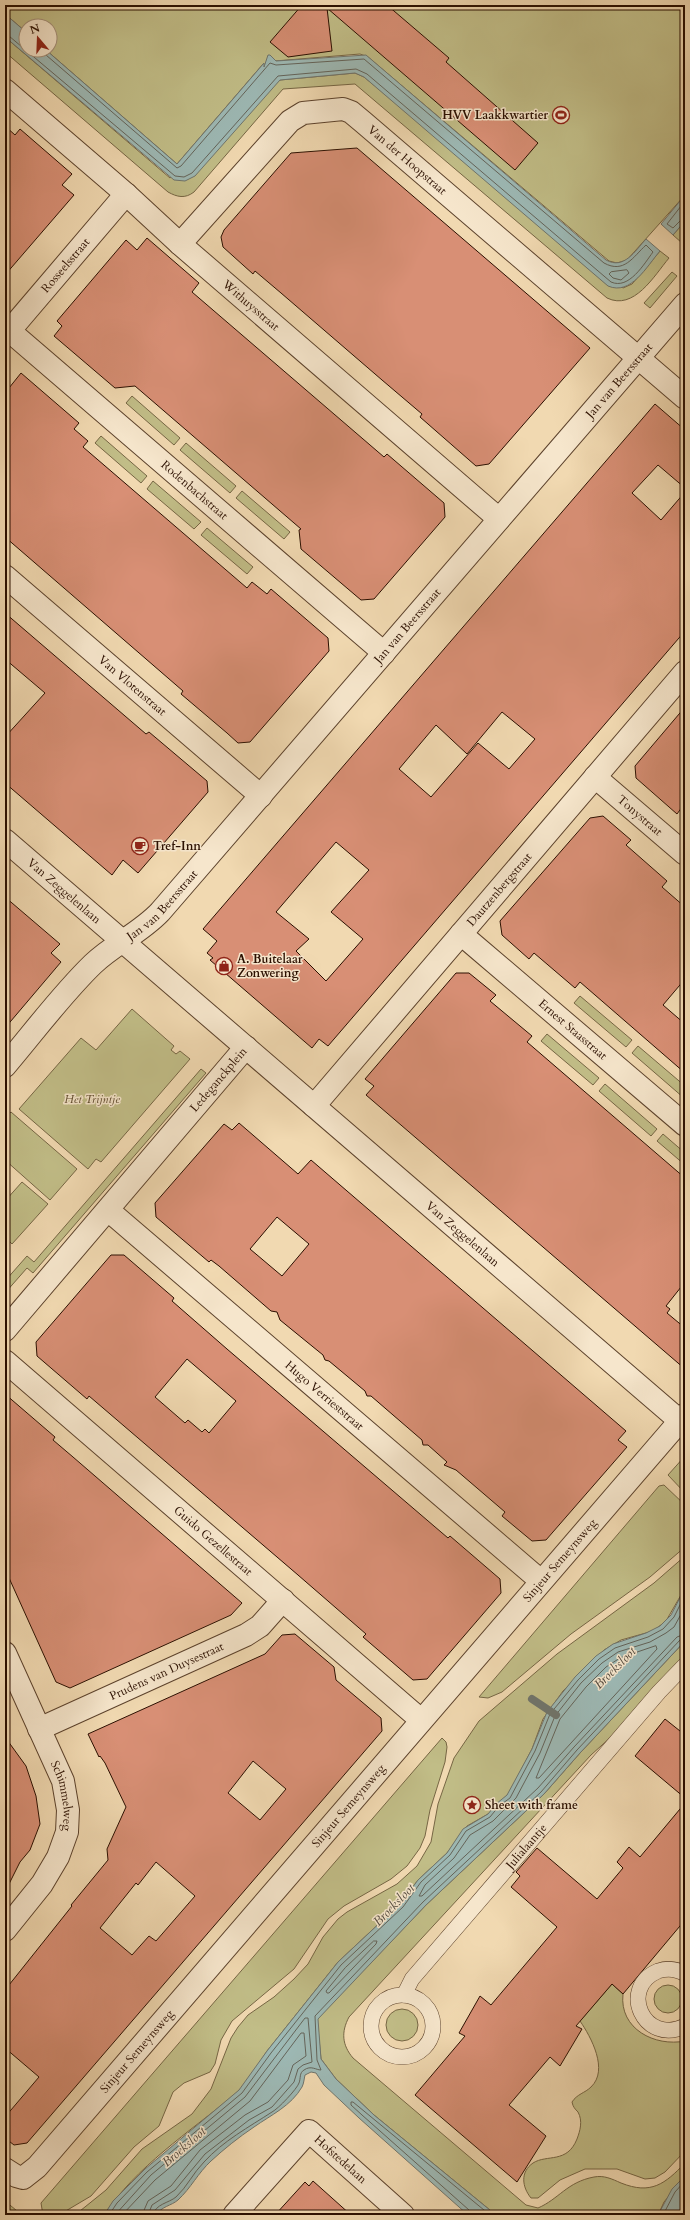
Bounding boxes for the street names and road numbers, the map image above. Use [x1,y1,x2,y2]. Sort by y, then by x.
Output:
street label: Van der Hoopstraat [364,122,450,199]
street label: Rosseelsstraat [37,234,93,296]
street label: Withuysstraat [218,276,283,334]
street label: Jan van Beersstraat [581,339,656,423]
street label: Rodenbachstraat [158,457,232,523]
street label: Jan van Beersstraat [369,585,444,668]
street label: Van Vlotenstraat [95,652,170,719]
street label: Tonystraat [614,791,666,839]
street label: Dautzenbergstraat [463,849,535,930]
street label: Van Zeggelenlaan [24,855,105,927]
street label: Jan van Beersstraat [122,866,201,945]
street label: Ernest Staasstraat [535,995,611,1063]
street label: Ledeganckplein [186,1044,251,1115]
street label: Van Zeggelenlaan [422,1198,503,1270]
street label: Hugo Verrieststraat [282,1357,367,1434]
street label: Guido Gezellestraat [170,1502,256,1579]
street label: Sinjeur Semeynsweg [519,1515,600,1605]
street label: Prudens van Duysestraat [107,1638,226,1704]
street label: Schimmelweg [47,1758,76,1832]
street label: Sinjeur Semeynsweg [308,1760,389,1851]
street label: Julialaantje [501,1820,550,1874]
street label: Sinjeur Semeynsweg [96,2006,177,2096]
street label: Hofstedelaan [311,2131,371,2187]

